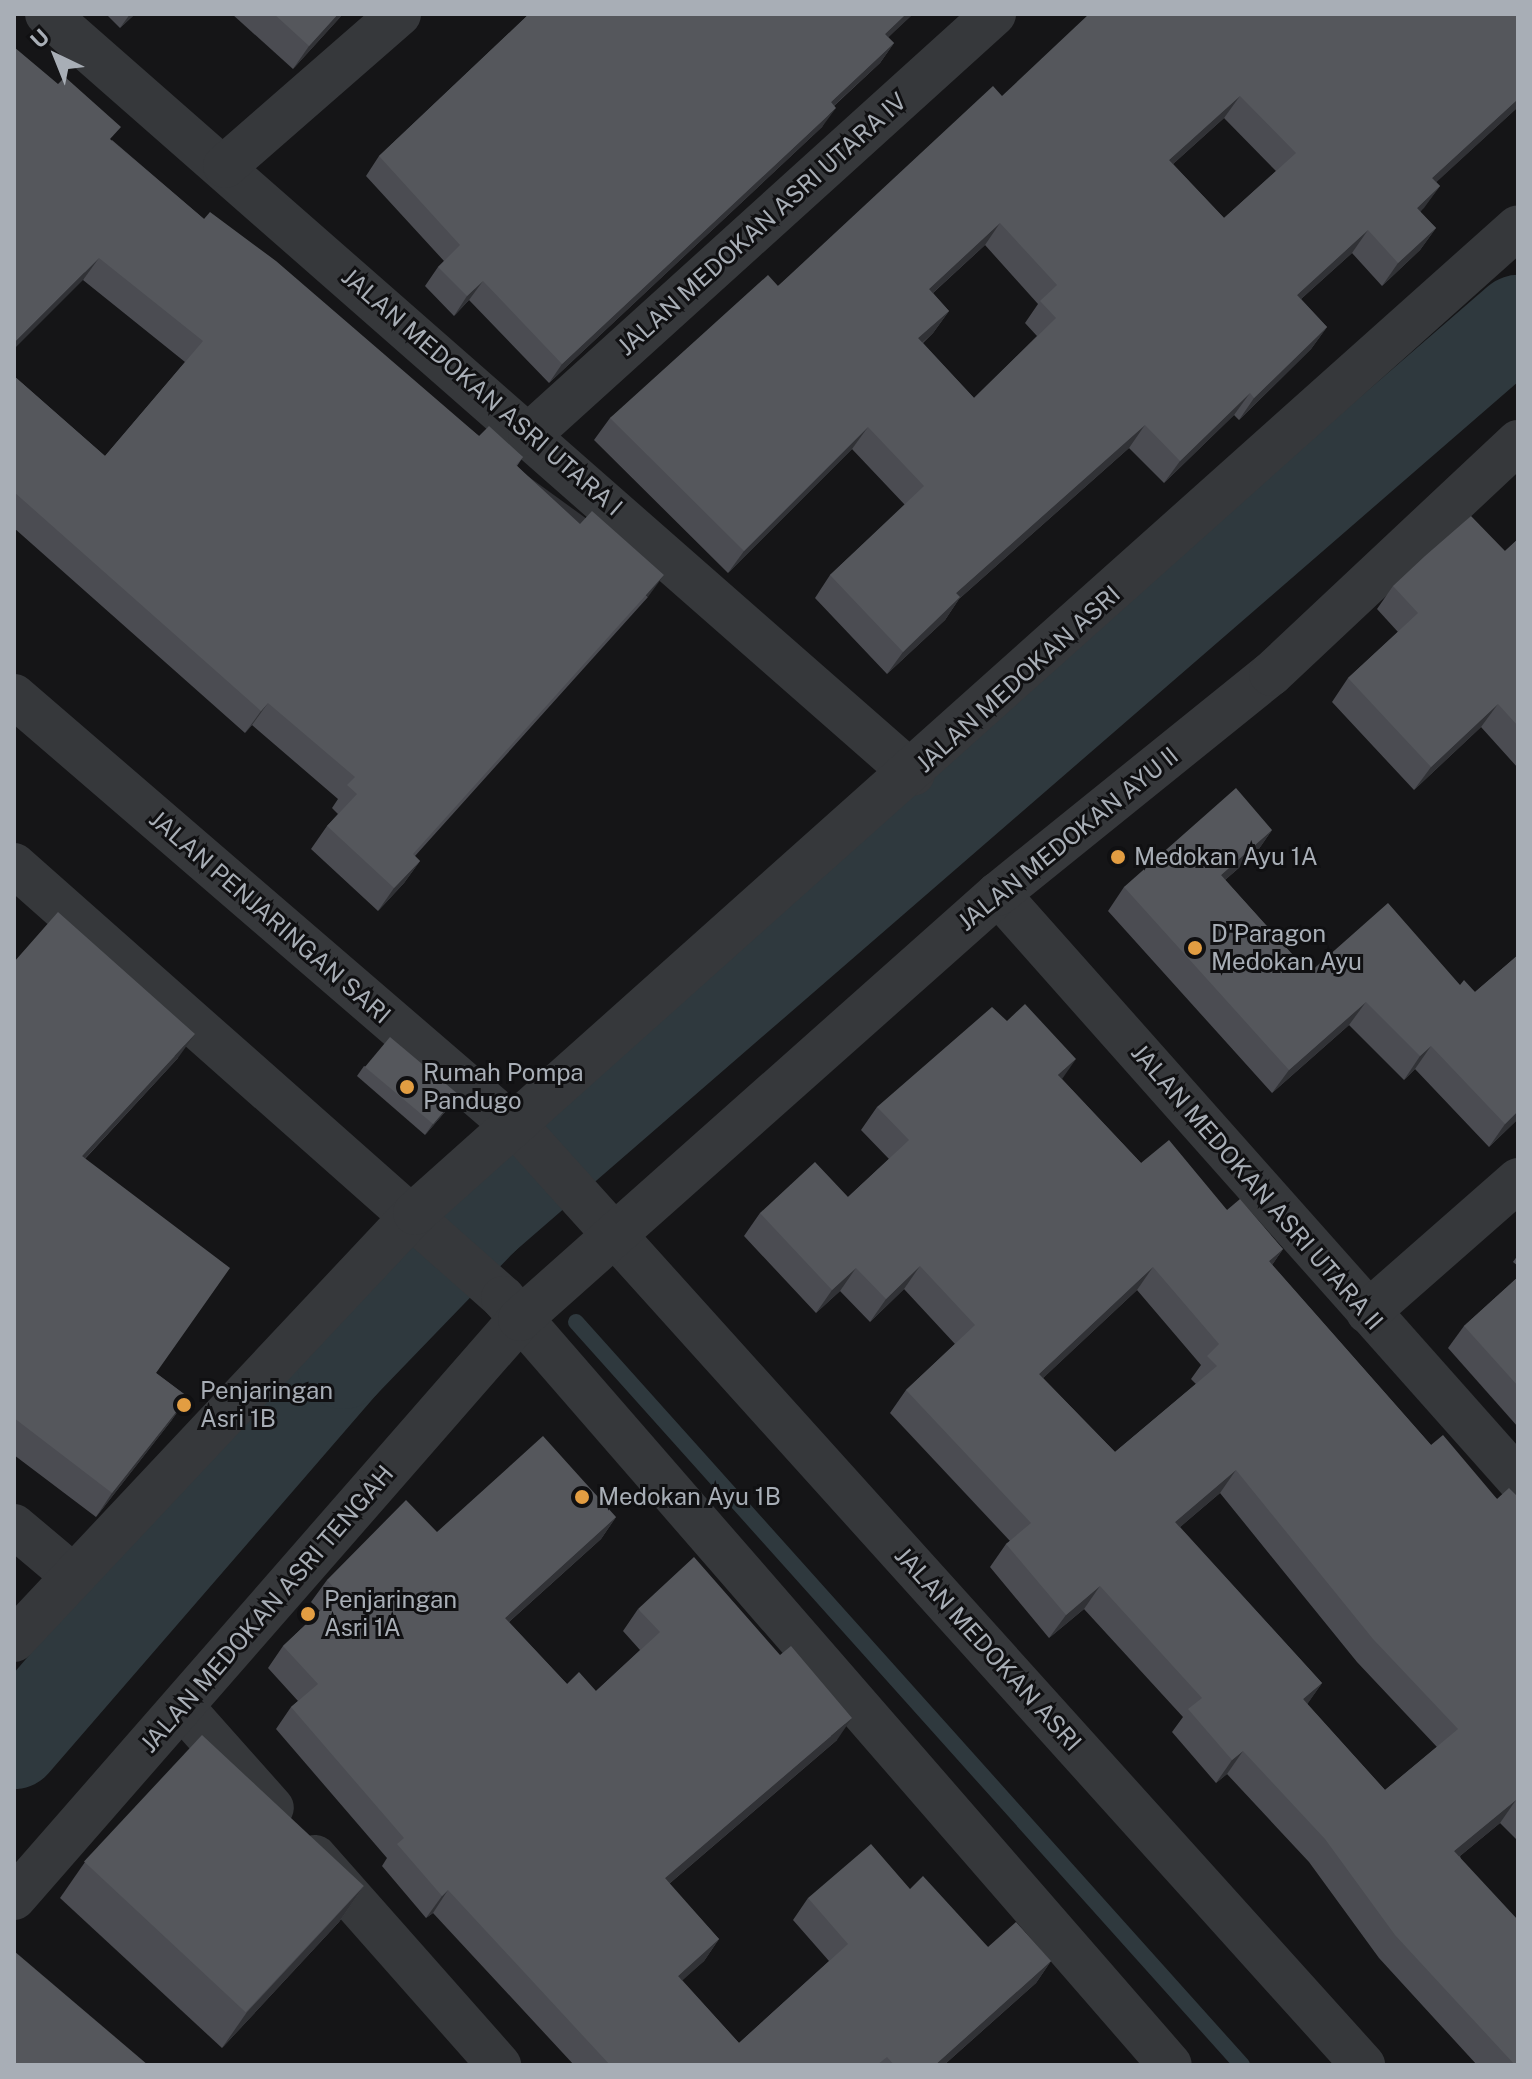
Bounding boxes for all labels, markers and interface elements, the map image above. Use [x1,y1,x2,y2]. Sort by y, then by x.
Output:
north arrow [16,16,96,96]
text: U [25,24,54,53]
street label: JALAN MEDOKAN ASRI UTARA IV [612,87,912,361]
street label: JALAN MEDOKAN ASRI UTARA I [336,262,628,522]
street label: JALAN MEDOKAN ASRI [910,580,1126,778]
street label: JALAN MEDOKAN AYU II [952,741,1184,937]
street label: JALAN PENJARINGAN SARI [144,804,396,1030]
place label: Medokan Ayu 1A [1134,843,1318,871]
marker: Medokan Ayu 1A [1109,848,1127,866]
place label: D'Paragon Medokan Ayu [1211,920,1362,976]
marker: D'Paragon Medokan Ayu [1186,939,1204,957]
street label: JALAN MEDOKAN ASRI UTARA II [1125,1038,1389,1336]
place label: Rumah Pompa Pandugo [423,1059,584,1115]
marker: Rumah Pompa Pandugo [398,1078,416,1096]
place label: Penjaringan Asri 1B [200,1377,333,1433]
marker: Penjaringan Asri 1B [175,1396,193,1414]
street label: JALAN MEDOKAN ASRI TENGAH [134,1460,400,1758]
place label: Medokan Ayu 1B [598,1483,781,1511]
marker: Medokan Ayu 1B [573,1488,591,1506]
street label: JALAN MEDOKAN ASRI [889,1541,1087,1757]
place label: Penjaringan Asri 1A [324,1586,457,1642]
marker: Penjaringan Asri 1A [299,1605,317,1623]

